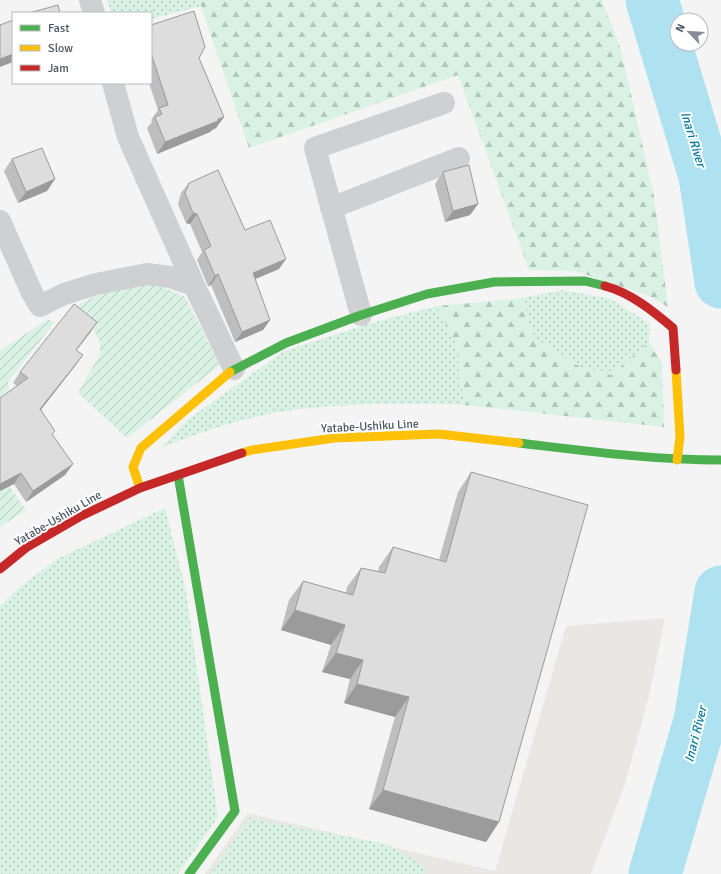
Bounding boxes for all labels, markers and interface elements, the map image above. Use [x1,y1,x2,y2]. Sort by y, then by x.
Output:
legend [12,12,152,84]
north arrow [669,12,709,52]
text: Fast [48,21,69,36]
text: N [673,22,688,34]
text: Slow [48,41,73,56]
text: Jam [48,61,69,76]
water label: Inari River [677,110,710,171]
street label: Yatabe-Ushiku Line [321,416,419,437]
street label: Yatabe-Ushiku Line [12,487,104,549]
water label: Inari River [681,702,711,764]

